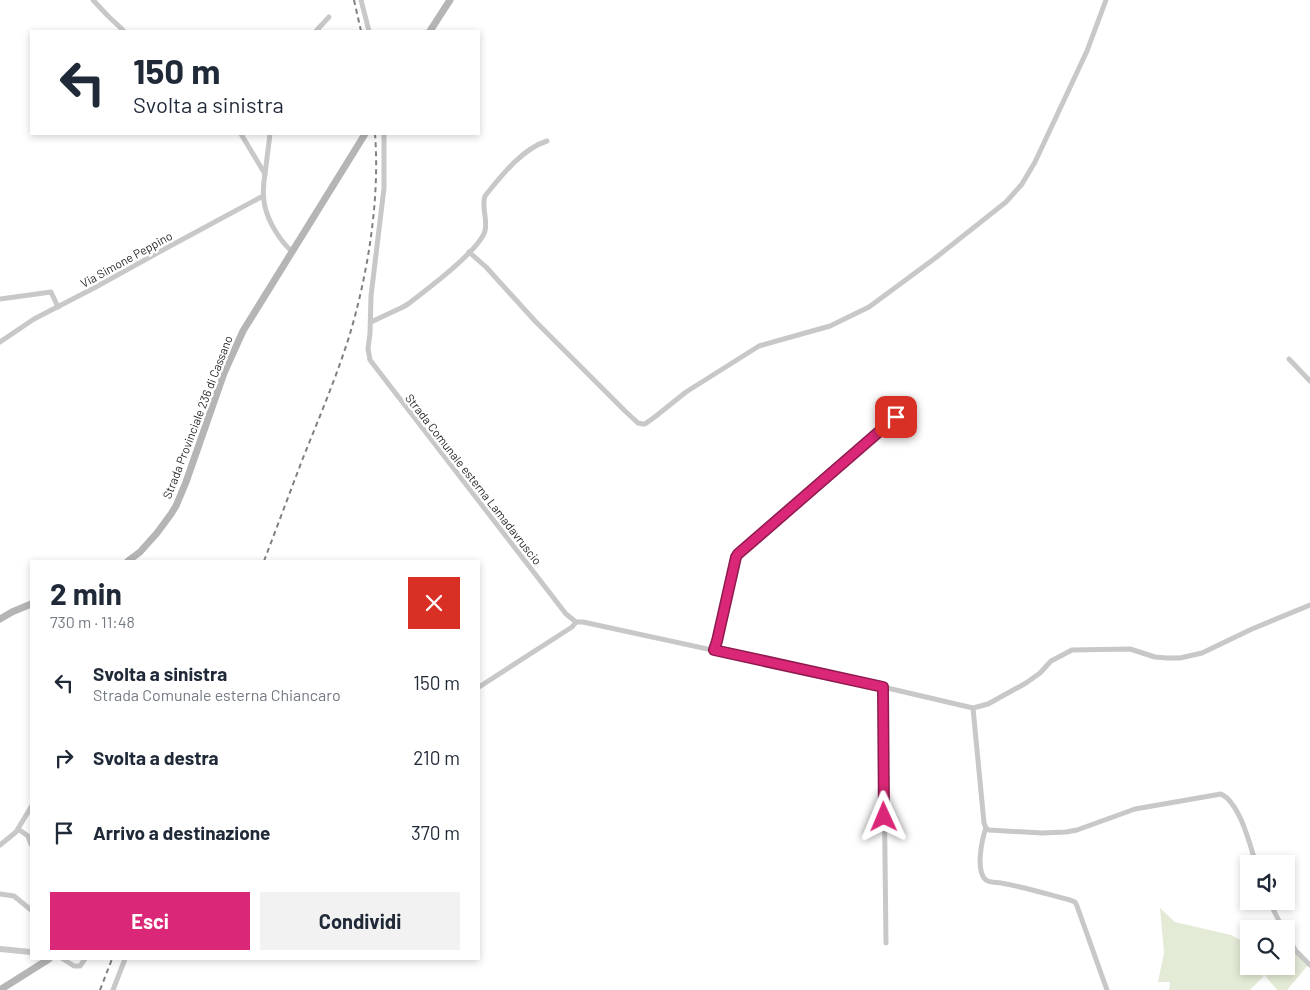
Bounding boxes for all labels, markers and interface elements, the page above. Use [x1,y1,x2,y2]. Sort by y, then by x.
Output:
text: 150 m [133,49,220,91]
icon: left [50,50,115,115]
text: Svolta a sinistra [133,91,284,117]
street label: Via Simone Peppino [78,228,174,290]
street label: Strada Provinciale 236 di Cassano [159,333,235,501]
street label: Strada Comunale esterna Lamadavruscio [403,391,545,567]
pin [875,396,917,438]
icon: arrive [882,403,910,431]
text: 2 min [50,575,122,611]
button: close [408,577,460,629]
text: 730 m · 11:48 [50,612,135,631]
text: Svolta a sinistra [93,662,227,685]
icon: left [50,669,78,697]
text: 150 m [413,671,460,694]
text: Strada Comunale esterna Chiancaro [93,685,341,704]
icon: right [50,744,78,772]
text: Svolta a destra [93,746,219,769]
text: 210 m [413,746,460,769]
position arrow [857,790,909,842]
icon: arrive [50,819,78,847]
text: Arrivo a destinazione [93,821,271,844]
text: 370 m [411,821,460,844]
map controls [1240,855,1295,975]
button: sound [1240,855,1295,910]
button: Esci [50,892,250,950]
button: Condividi [260,892,460,950]
button: search [1240,920,1295,975]

